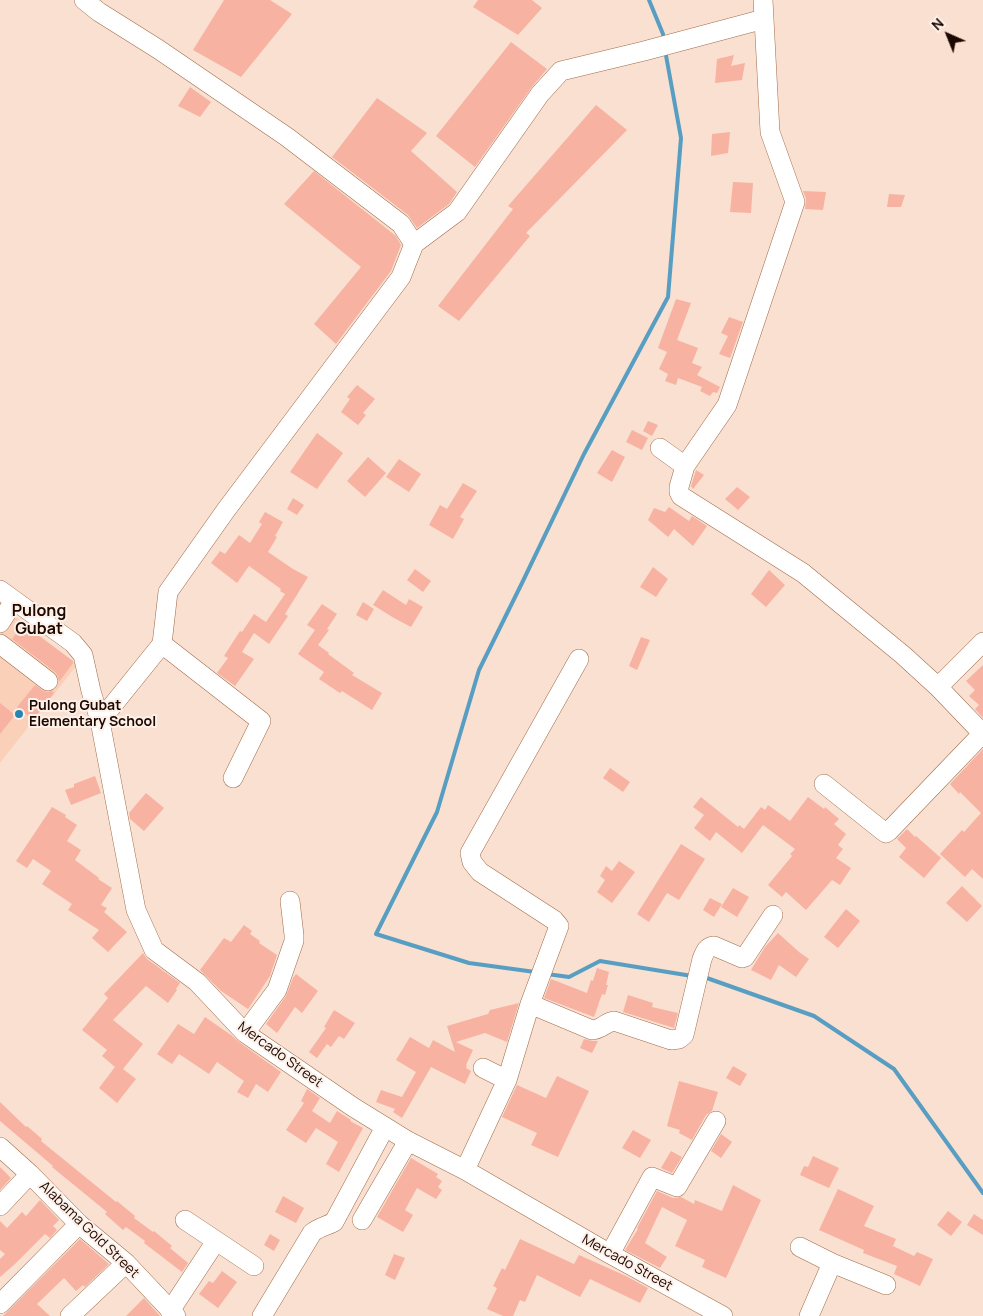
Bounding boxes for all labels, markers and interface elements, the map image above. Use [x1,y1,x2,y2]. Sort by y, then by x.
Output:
north arrow [923,10,973,60]
text: N [927,14,947,34]
district label: Pulong Gubat [12,602,66,640]
place label: Pulong Gubat Elementary School [29,698,156,730]
marker: Pulong Gubat Elementary School [13,708,25,720]
street label: Mercado Street [234,1019,326,1091]
street label: Alabama Gold Street [36,1178,142,1282]
street label: Mercado Street [579,1231,675,1295]

